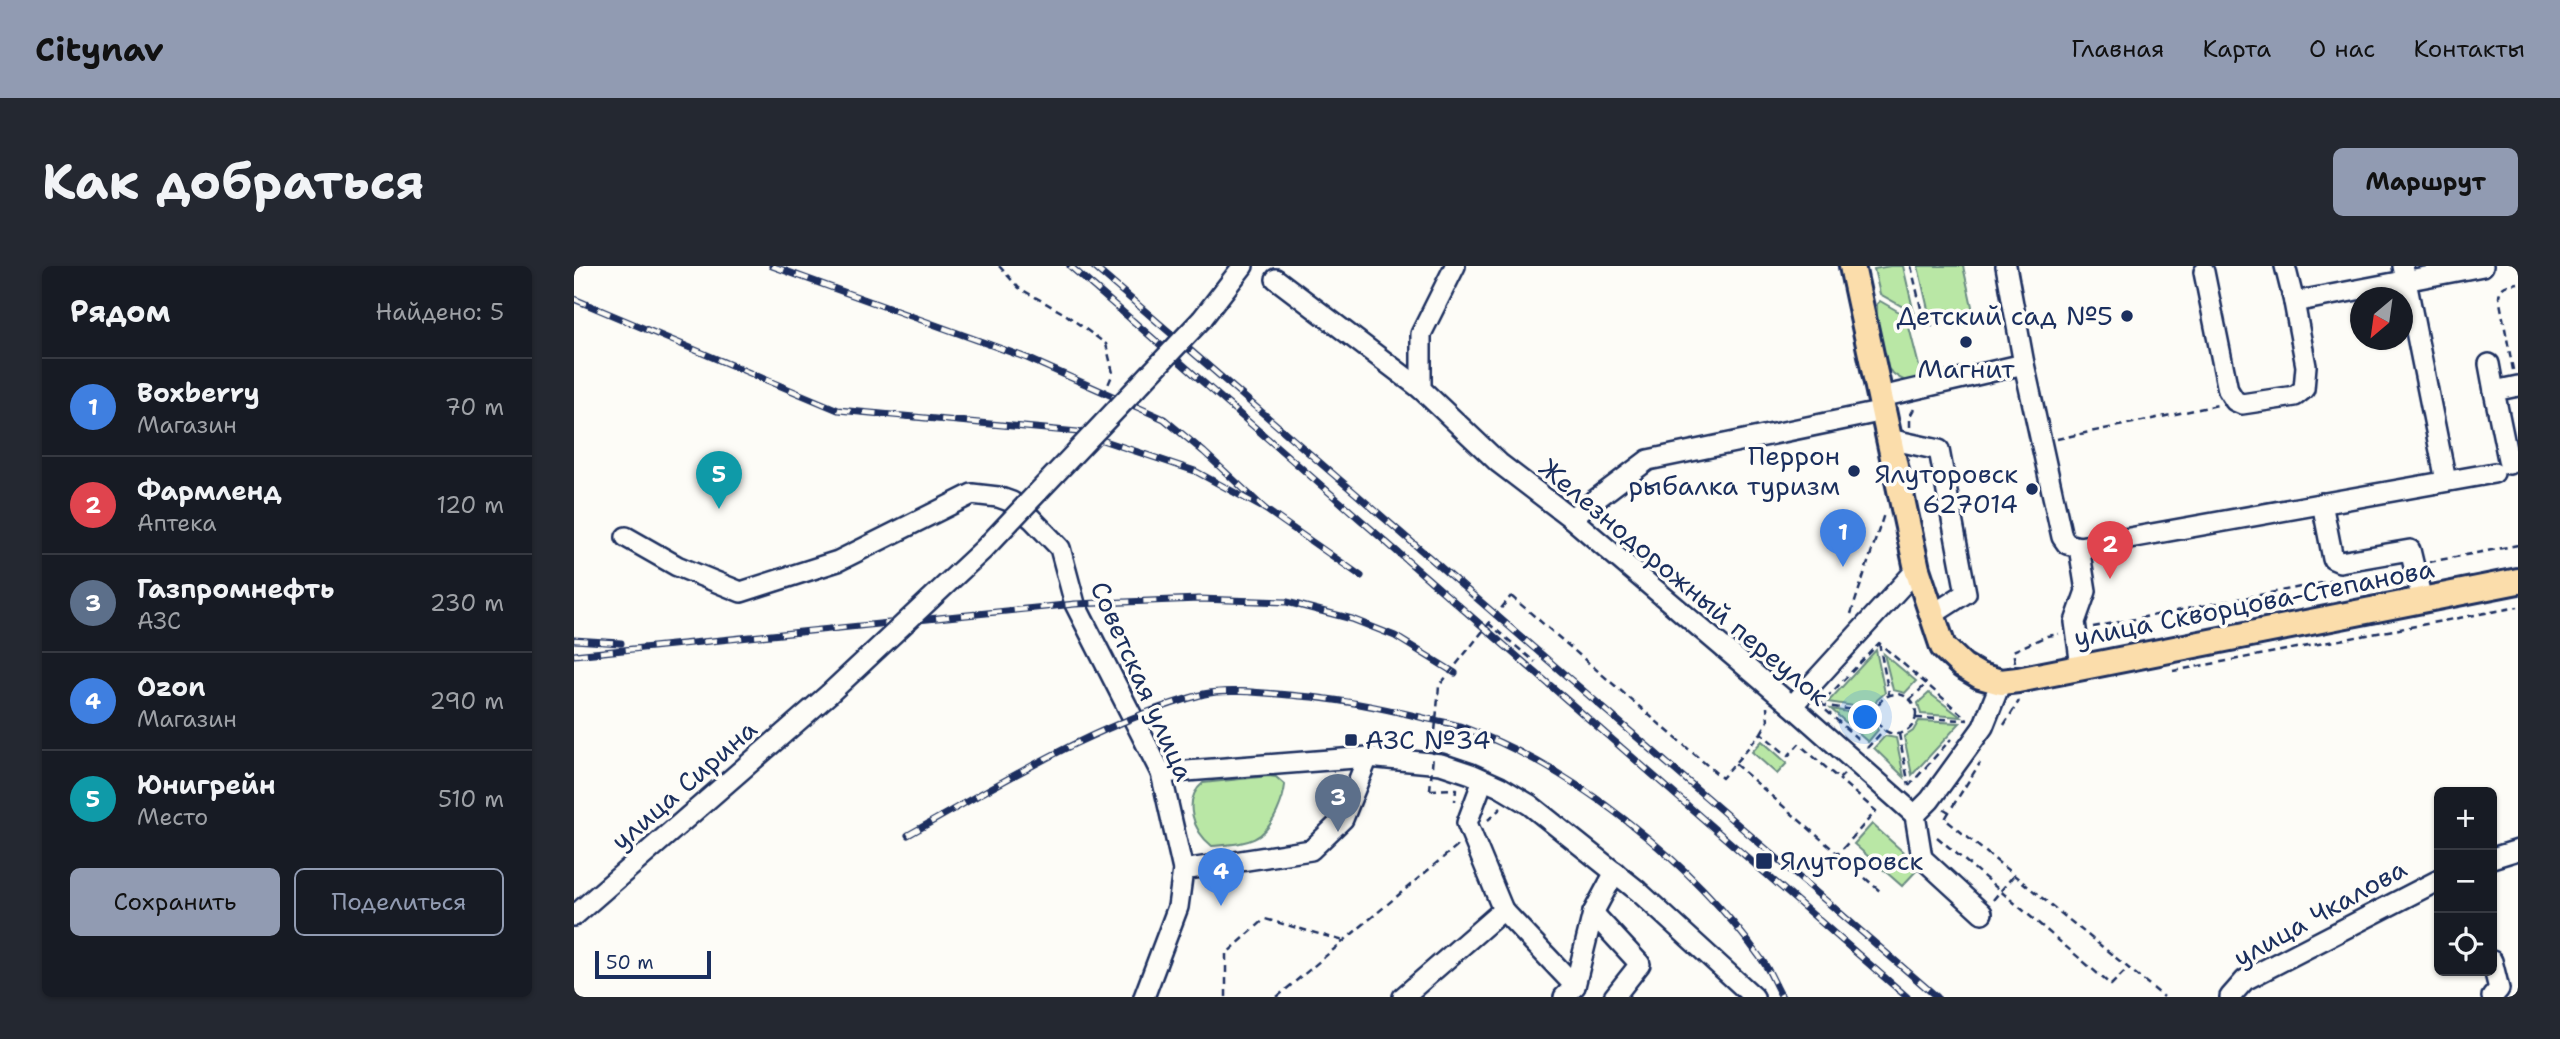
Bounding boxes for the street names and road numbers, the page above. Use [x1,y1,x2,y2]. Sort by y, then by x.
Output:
street label: Железнодорожный переулок [1532,450,1836,713]
street label: улица Скворцова-Степанова [2071,550,2437,655]
street label: Советская улица [1083,575,1202,786]
street label: улица Сирина [603,712,764,858]
street label: улица Чкалова [2227,851,2413,975]

